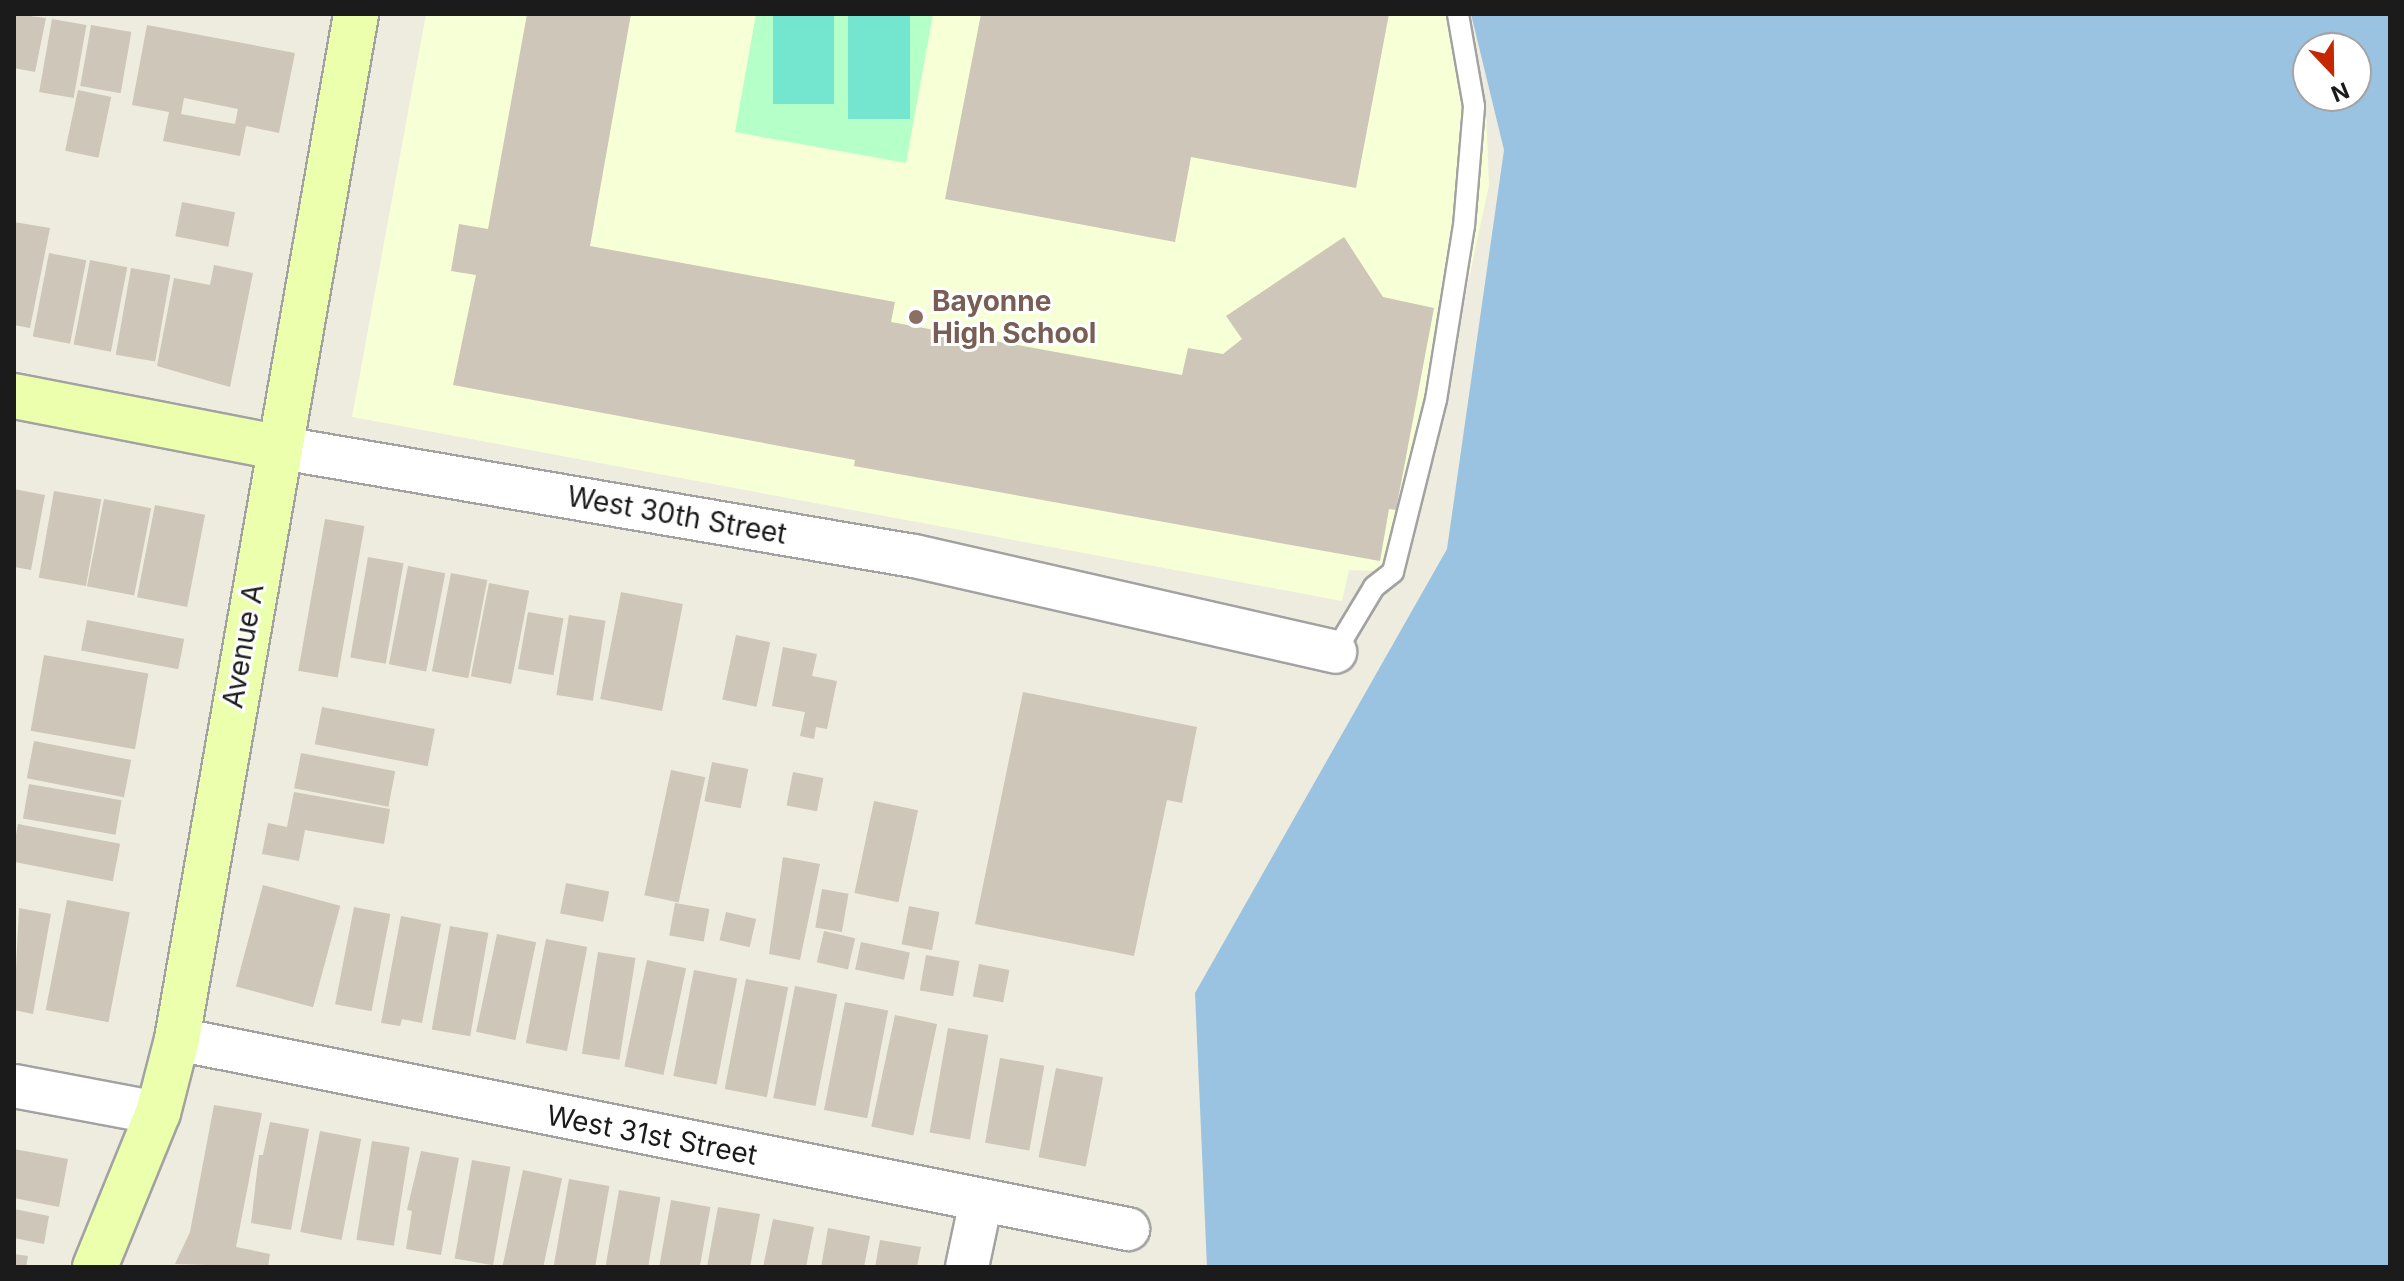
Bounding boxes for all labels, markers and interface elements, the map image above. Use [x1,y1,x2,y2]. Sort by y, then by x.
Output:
north arrow [2292,32,2372,112]
text: N [2328,77,2353,108]
place label: Bayonne High School [932,284,1096,350]
marker: Bayonne High School [907,308,925,326]
street label: West 30th Street [565,479,789,551]
street label: Avenue A [216,581,270,711]
street label: West 31st Street [544,1098,760,1172]

